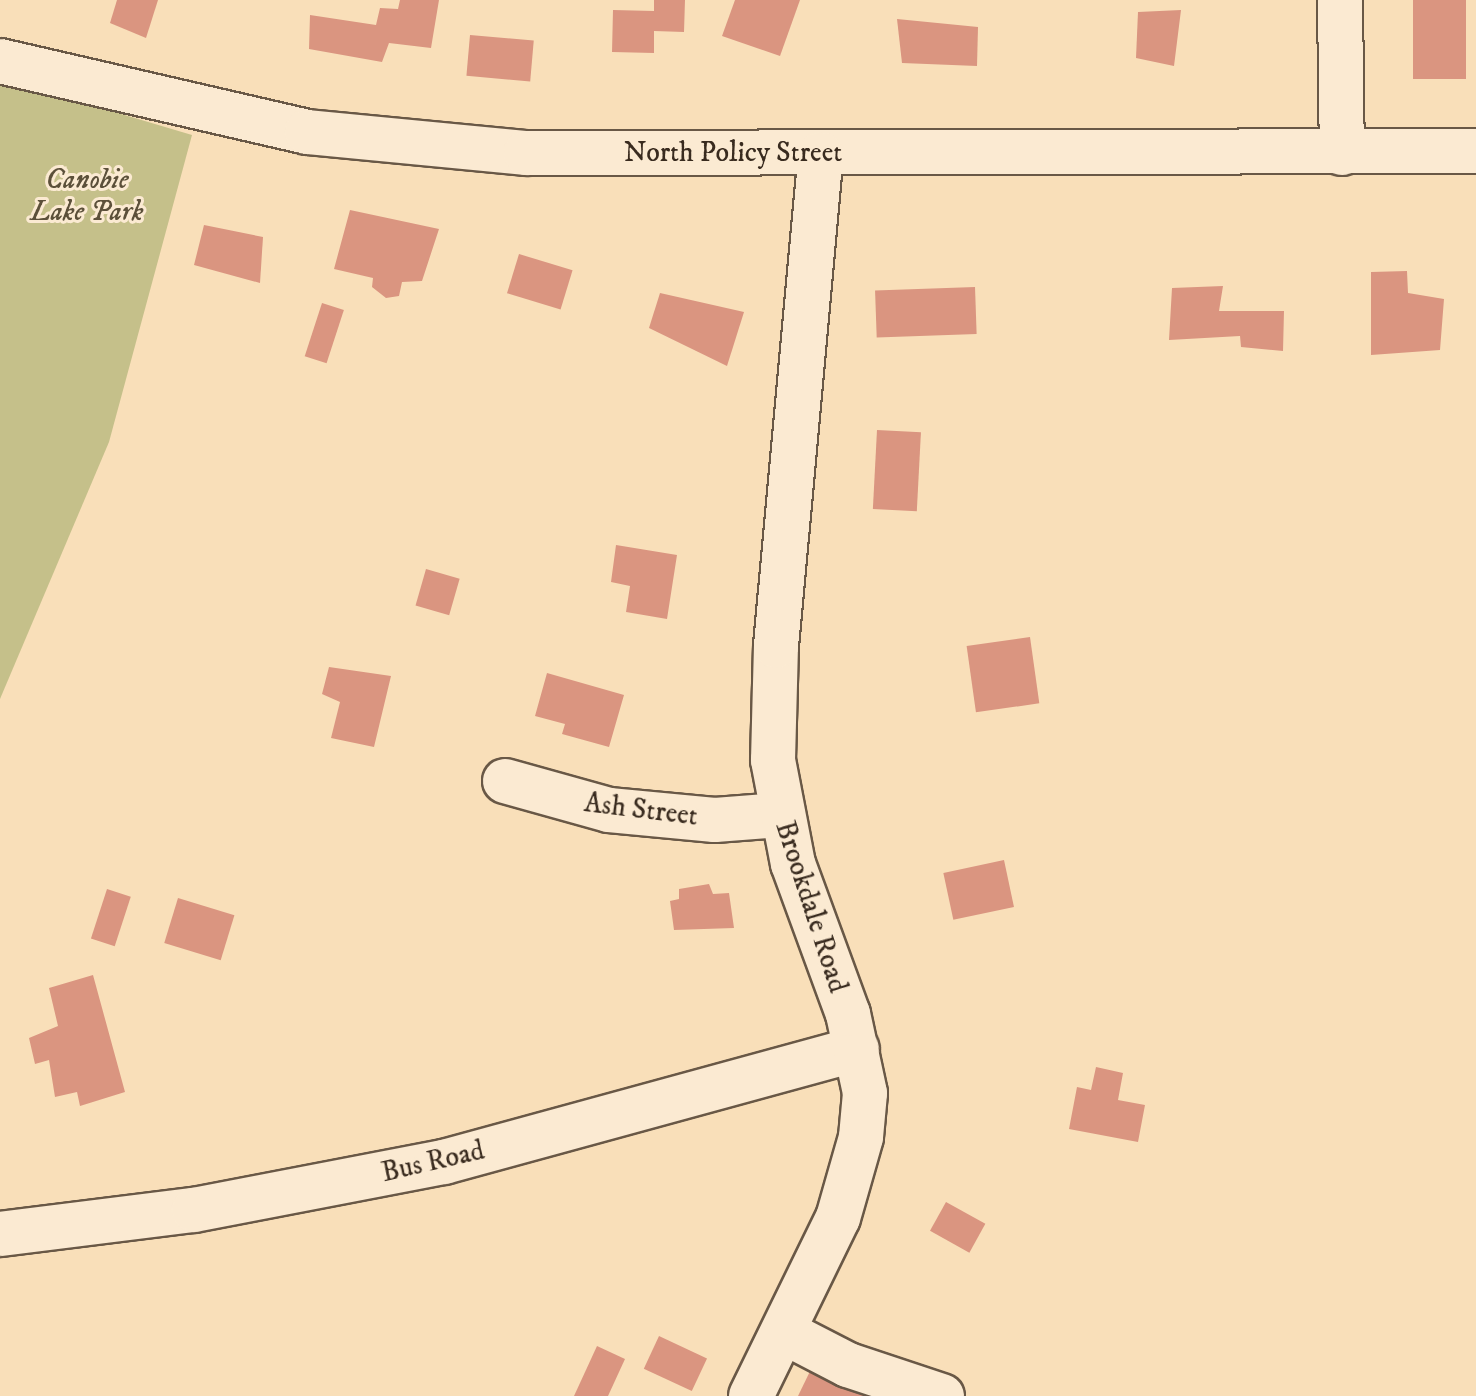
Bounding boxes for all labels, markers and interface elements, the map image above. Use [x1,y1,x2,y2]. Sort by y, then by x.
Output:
street label: North Policy Street [624,136,842,170]
park label: Canobie Lake Park [31,163,143,229]
street label: Ash Street [582,786,700,834]
street label: Brookdale Road [767,817,855,997]
street label: Bus Road [378,1134,488,1190]

